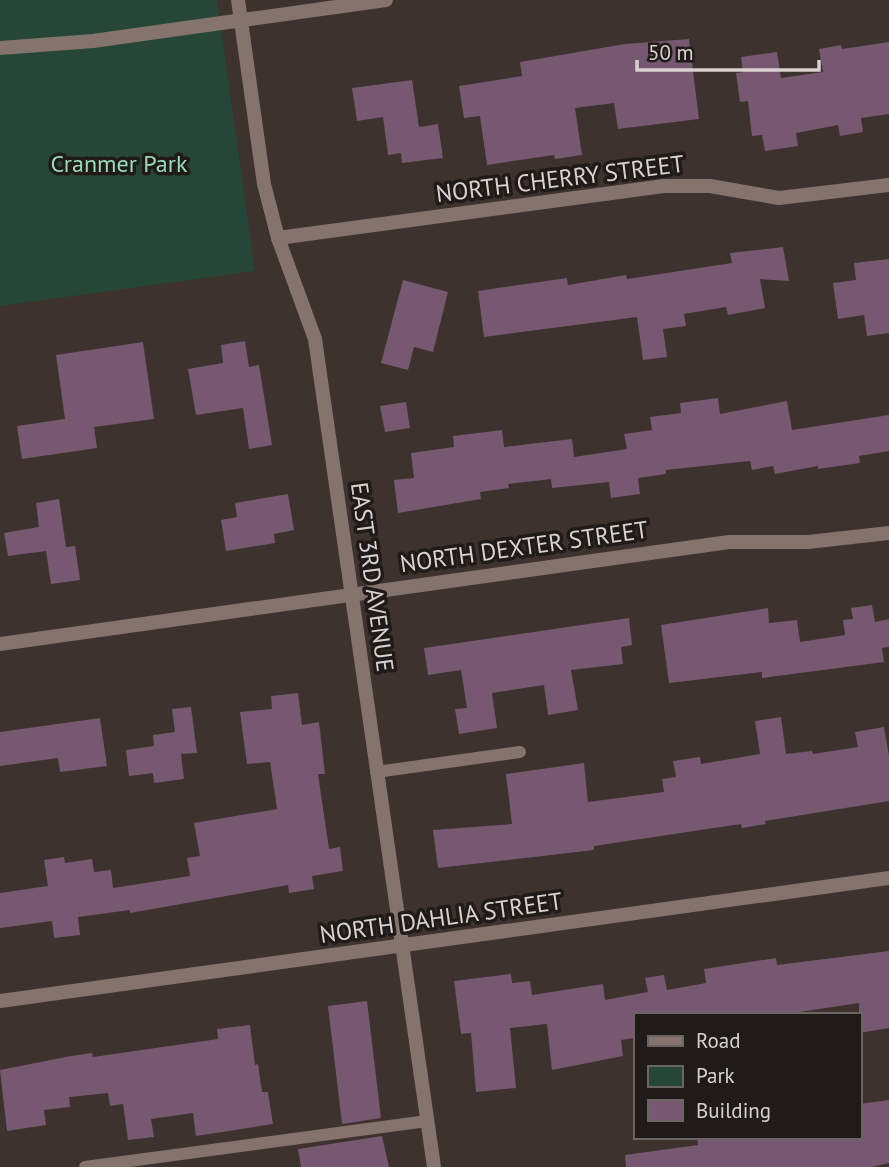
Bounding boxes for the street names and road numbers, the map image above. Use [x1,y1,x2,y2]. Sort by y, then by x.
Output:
street label: NORTH CHERRY STREET [434,148,686,209]
street label: EAST 3RD AVENUE [344,480,401,674]
street label: NORTH DEXTER STREET [398,514,650,579]
street label: NORTH DAHLIA STREET [318,885,564,950]

